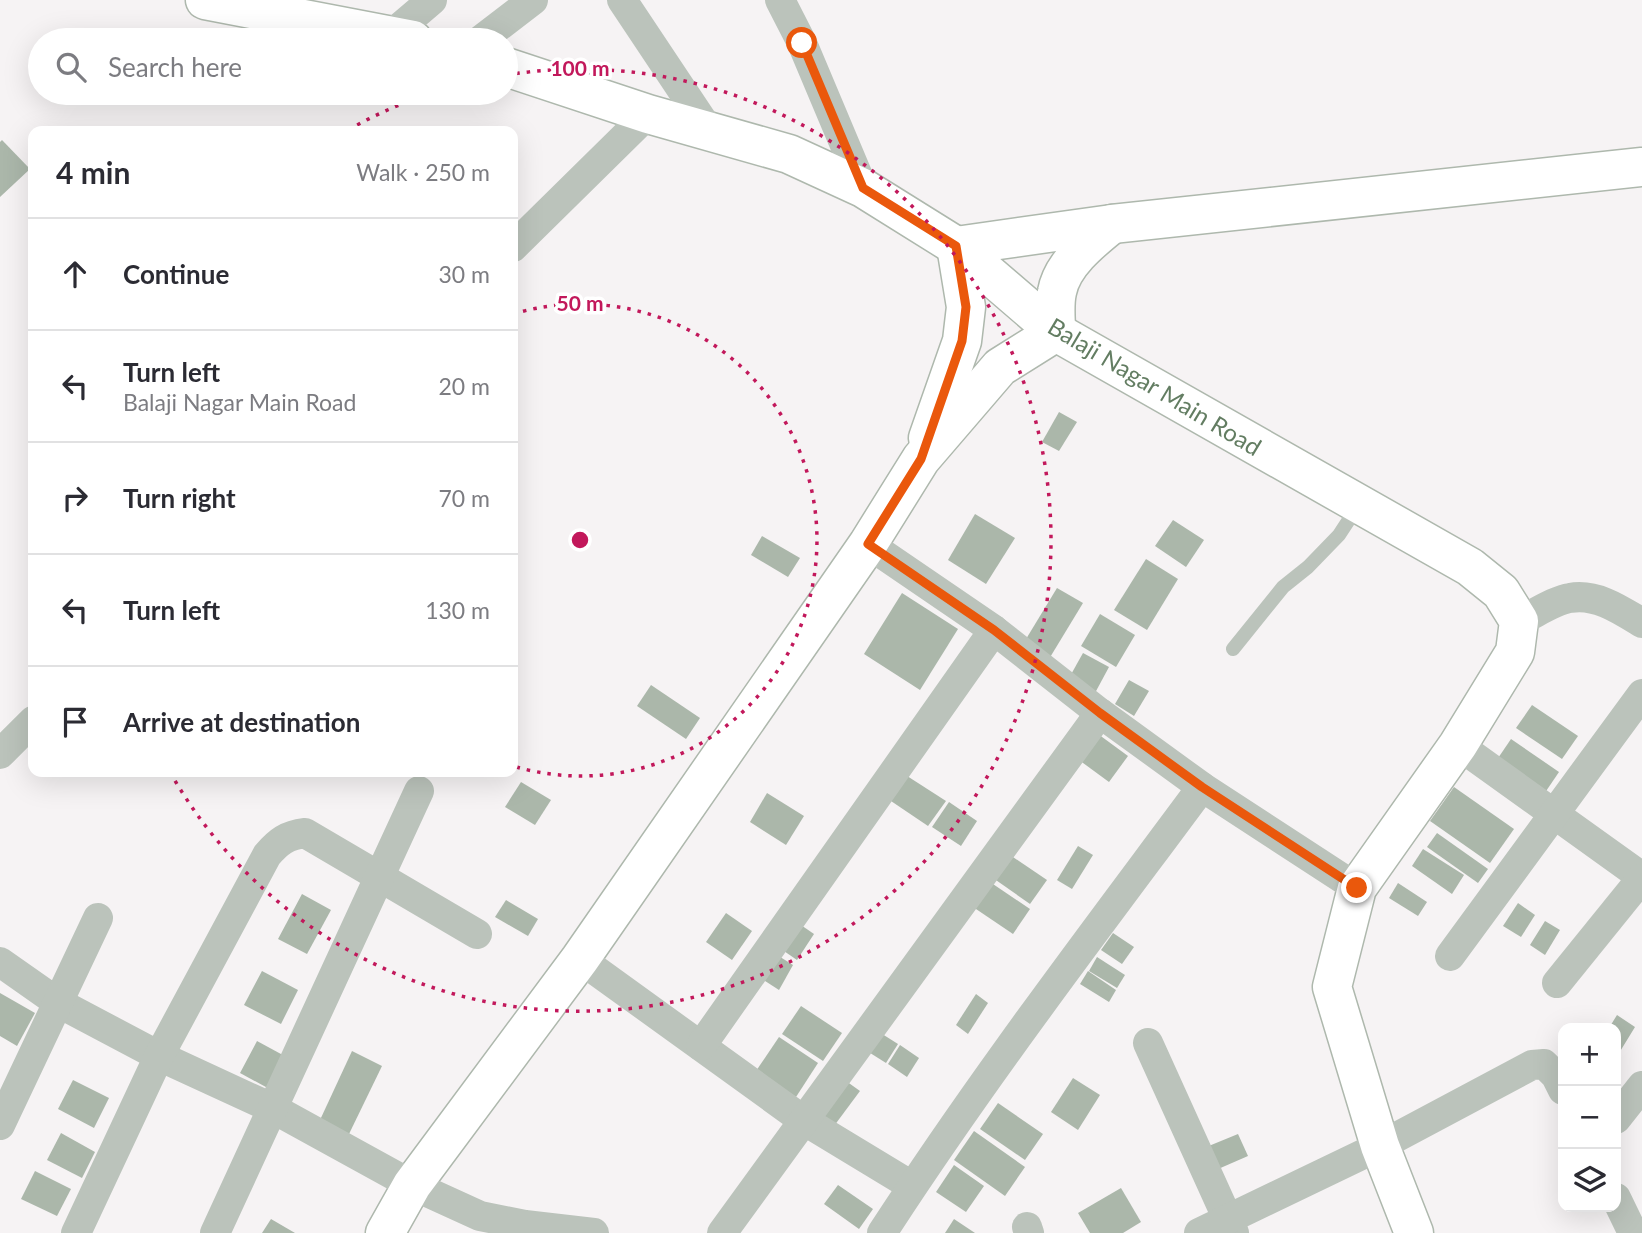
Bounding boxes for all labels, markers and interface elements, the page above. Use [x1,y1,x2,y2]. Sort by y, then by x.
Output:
route start [786,27,817,58]
search box [28,28,518,105]
icon: search [52,48,90,86]
text: Search here [108,51,242,83]
text: 100 m [550,55,610,80]
text: 4 min [56,154,130,190]
text: Walk · 250 m [356,158,490,186]
icon: ahead [56,255,94,293]
text: Continue [123,258,229,290]
text: 30 m [439,260,490,288]
text: 50 m [556,290,604,315]
street label: Balaji Nagar Main Road [1043,311,1267,461]
text: Turn left [123,356,220,388]
icon: left [56,367,94,405]
text: 20 m [439,372,490,400]
text: Balaji Nagar Main Road [123,388,356,416]
icon: right [56,479,94,517]
text: Turn right [123,482,236,514]
text: 70 m [439,484,490,512]
centre of rings [568,528,592,552]
icon: left [56,591,94,629]
text: Turn left [123,594,220,626]
text: 130 m [425,596,490,624]
icon: arrive [56,703,94,741]
text: Arrive at destination [123,706,360,738]
route end [1341,872,1372,903]
map controls [1558,1023,1621,1212]
button: + [1558,1023,1621,1086]
button: − [1558,1086,1621,1149]
button: layers [1558,1149,1621,1212]

